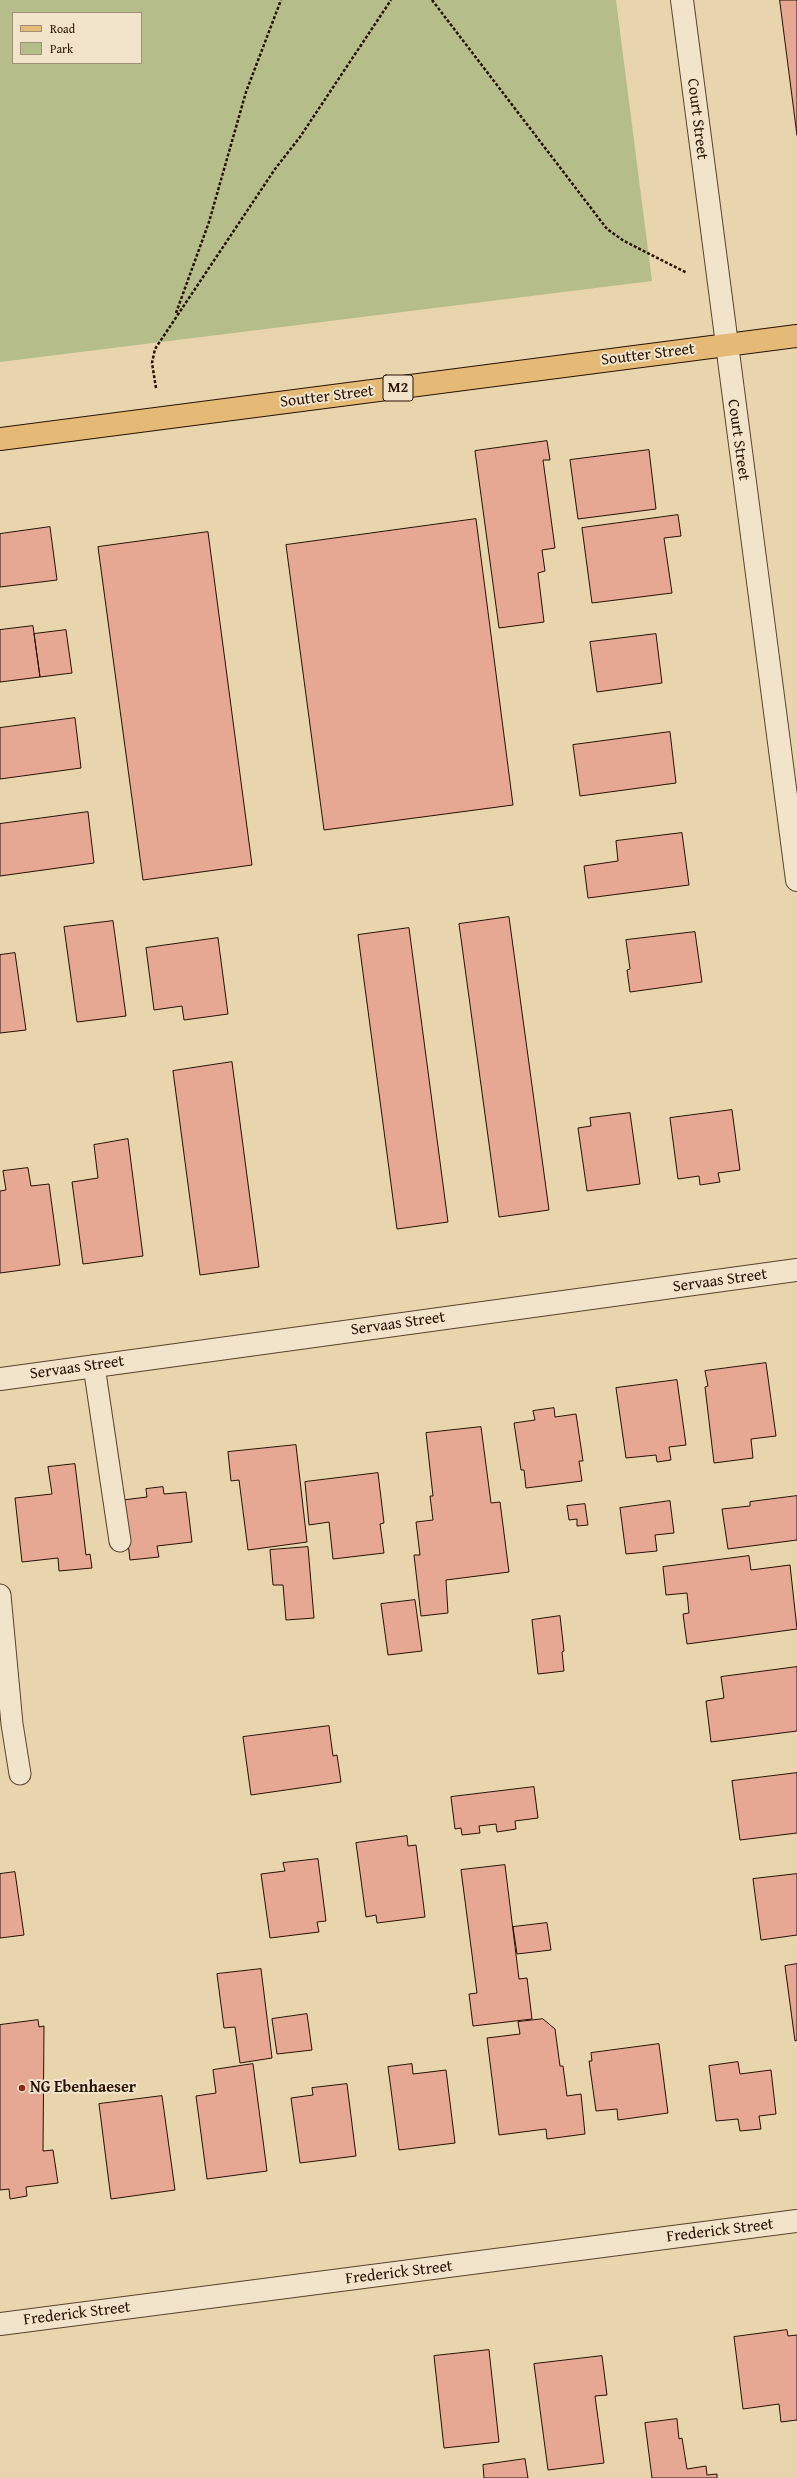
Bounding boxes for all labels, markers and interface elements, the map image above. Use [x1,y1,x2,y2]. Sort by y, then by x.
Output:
legend [12,12,142,64]
text: Road [50,20,75,37]
text: Park [50,40,73,57]
street label: Court Street [682,77,712,161]
street label: Soutter Street [600,340,696,370]
road number: M2 [383,375,413,401]
street label: Soutter Street [279,382,375,412]
street label: Court Street [723,398,753,482]
street label: Servaas Street [672,1265,768,1297]
street label: Servaas Street [350,1308,446,1340]
street label: Servaas Street [29,1352,125,1384]
place label: NG Ebenhaeser [30,2078,136,2098]
marker: NG Ebenhaeser [17,2083,27,2093]
street label: Frederick Street [665,2215,775,2247]
street label: Frederick Street [344,2257,454,2289]
street label: Frederick Street [22,2298,132,2330]

